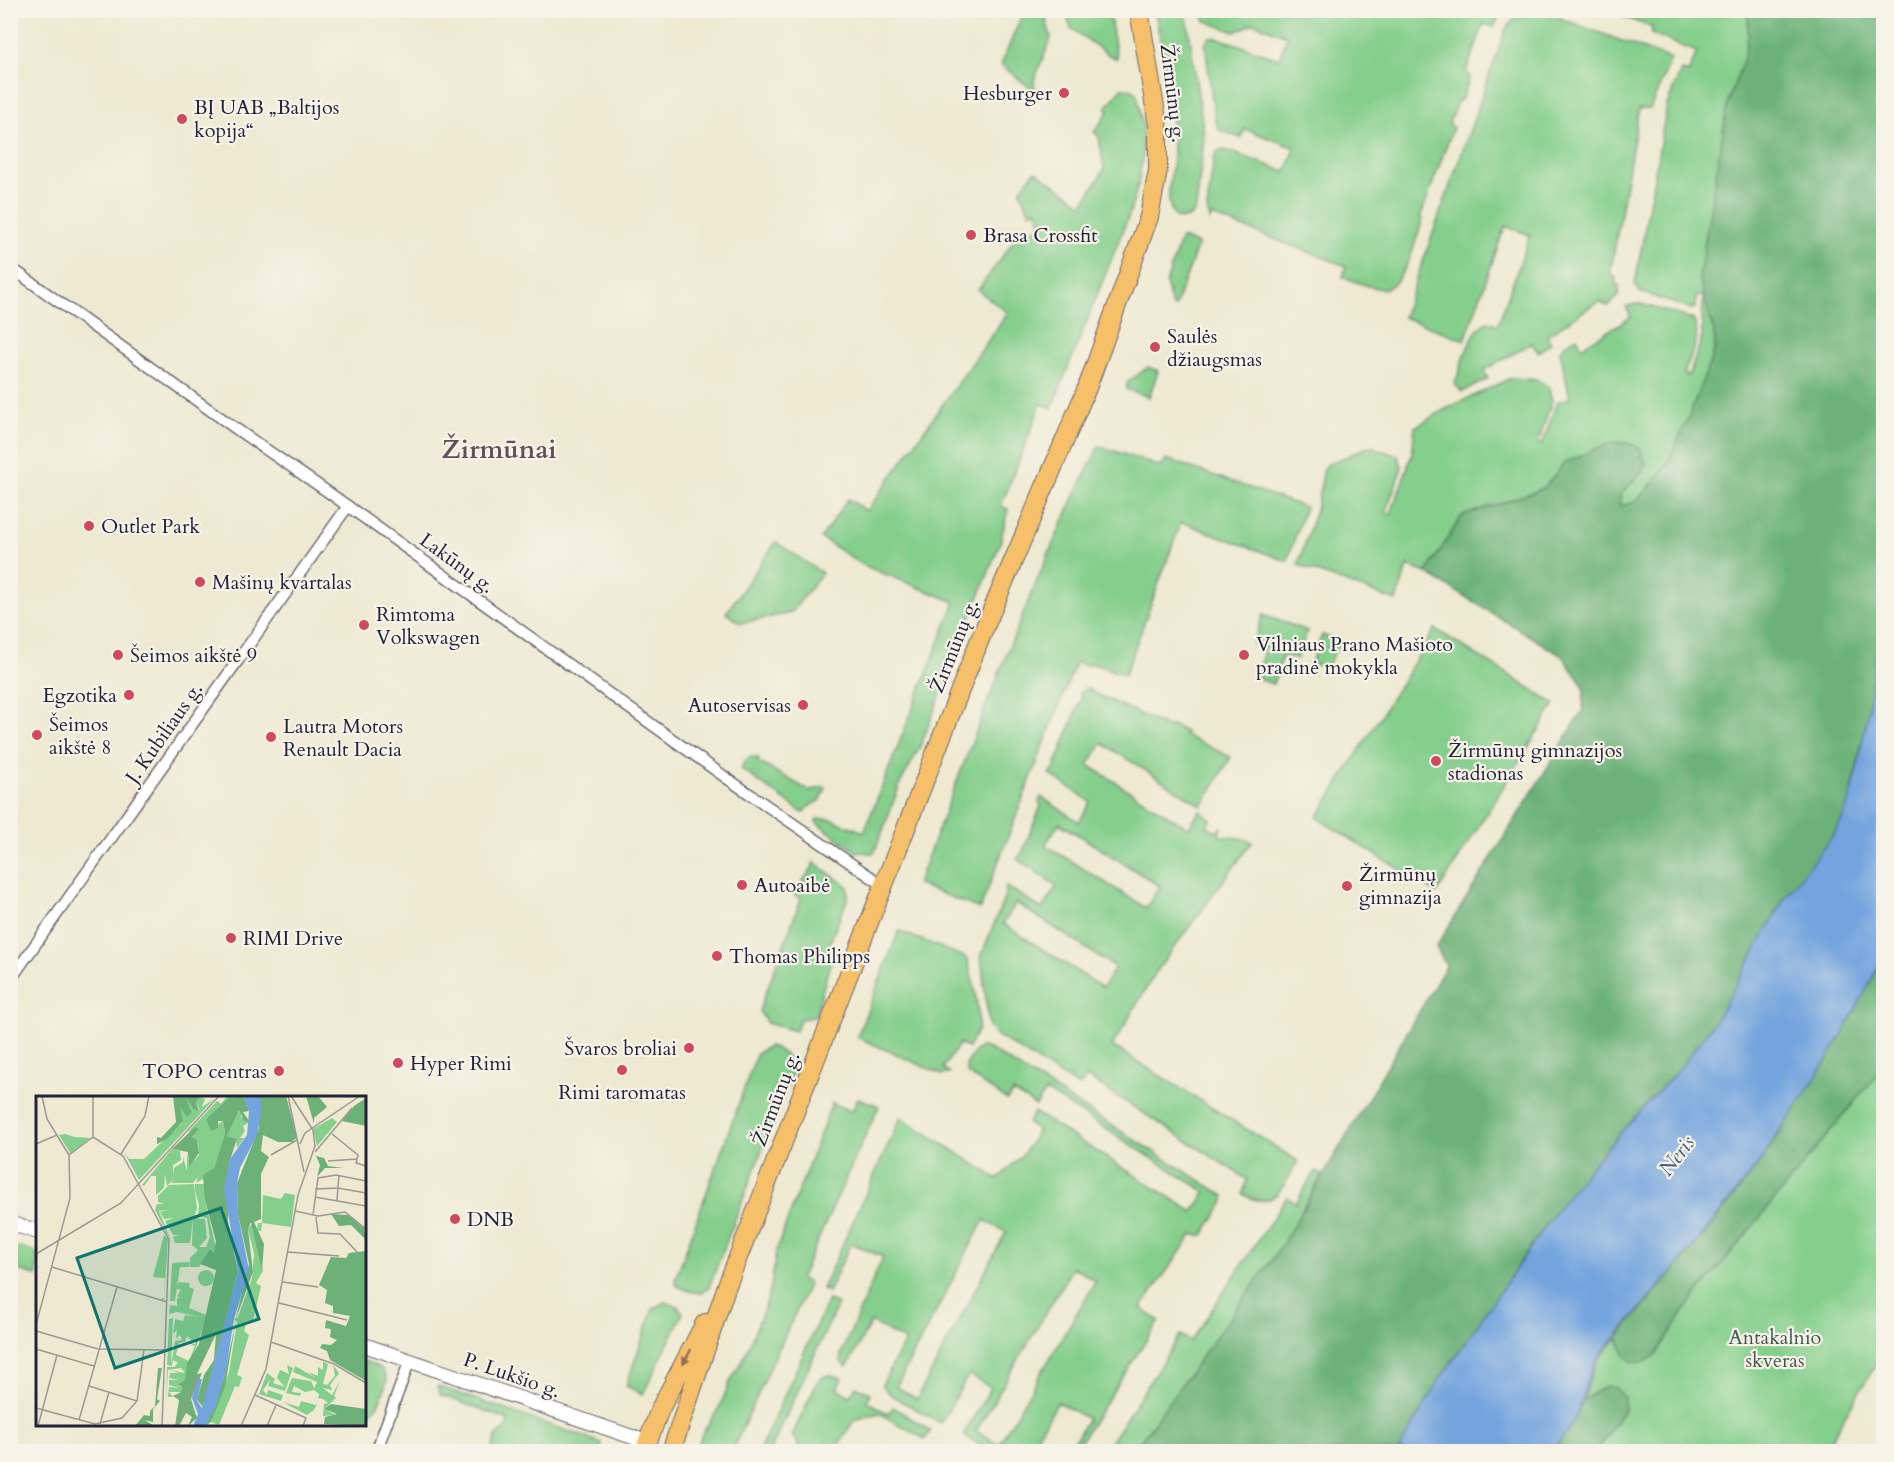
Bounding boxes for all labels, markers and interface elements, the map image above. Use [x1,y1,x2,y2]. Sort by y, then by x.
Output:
street label: Žirmūnų g. [1154,42,1192,144]
place label: Hesburger [963,80,1053,107]
marker: Hesburger [1057,86,1071,100]
place label: BĮ UAB „Baltijos kopija“ [194,94,339,144]
marker: BĮ UAB „Baltijos kopija“ [175,112,189,126]
place label: Brasa Crossfit [983,222,1098,249]
marker: Brasa Crossfit [964,228,978,242]
place label: Saulės džiaugsmas [1167,323,1262,373]
marker: Saulės džiaugsmas [1148,340,1162,354]
district label: Žirmūnai [441,432,557,467]
place label: Outlet Park [101,513,200,540]
marker: Outlet Park [82,519,96,533]
street label: Lakūnų g. [414,527,500,599]
place label: Mašinų kvartalas [212,569,352,596]
marker: Mašinų kvartalas [193,575,207,589]
street label: Žirmūnų g. [923,595,985,697]
place label: Rimtoma Volkswagen [376,601,481,651]
marker: Rimtoma Volkswagen [357,618,371,632]
place label: Vilniaus Prano Mašioto pradinė mokykla [1256,631,1453,681]
place label: Šeimos aikštė 9 [130,642,257,669]
marker: Šeimos aikštė 9 [111,648,125,662]
marker: Vilniaus Prano Mašioto pradinė mokykla [1237,648,1251,662]
street label: J. Kubiliaus g. [117,677,209,792]
place label: Egzotika [42,682,117,709]
marker: Egzotika [122,688,136,702]
place label: Autoservisas [688,692,791,719]
marker: Autoservisas [796,698,810,712]
place label: Šeimos aikštė 8 [49,711,112,761]
place label: Lautra Motors Renault Dacia [283,713,403,763]
marker: Šeimos aikštė 8 [30,728,44,742]
marker: Lautra Motors Renault Dacia [264,730,278,744]
place label: Žirmūnų gimnazijos stadionas [1448,737,1622,787]
marker: Žirmūnų gimnazijos stadionas [1429,754,1443,768]
place label: Žirmūnų gimnazija [1359,861,1442,911]
place label: Autoaibė [754,872,830,899]
marker: Autoaibė [735,878,749,892]
marker: Žirmūnų gimnazija [1340,879,1354,893]
place label: RIMI Drive [243,925,343,952]
marker: RIMI Drive [224,931,238,945]
place label: Thomas Philipps [729,943,870,970]
marker: Thomas Philipps [710,949,724,963]
place label: Švaros broliai [564,1035,677,1062]
marker: Švaros broliai [682,1041,696,1055]
street label: Žirmūnų g. [746,1048,806,1150]
place label: Hyper Rimi [410,1050,512,1077]
marker: Hyper Rimi [391,1056,405,1070]
place label: TOPO centras [142,1058,267,1085]
marker: Rimi taromatas [615,1063,629,1077]
marker: TOPO centras [272,1064,286,1078]
place label: Rimi taromatas [558,1079,686,1106]
inset map [36,1096,366,1426]
water label: Neris [1652,1130,1702,1182]
place label: DNB [467,1206,514,1233]
marker: DNB [448,1212,462,1226]
park label: Antakalnio skveras [1729,1324,1822,1374]
street label: P. Lukšio g. [460,1346,564,1404]
one-way arrow [682,1349,692,1366]

